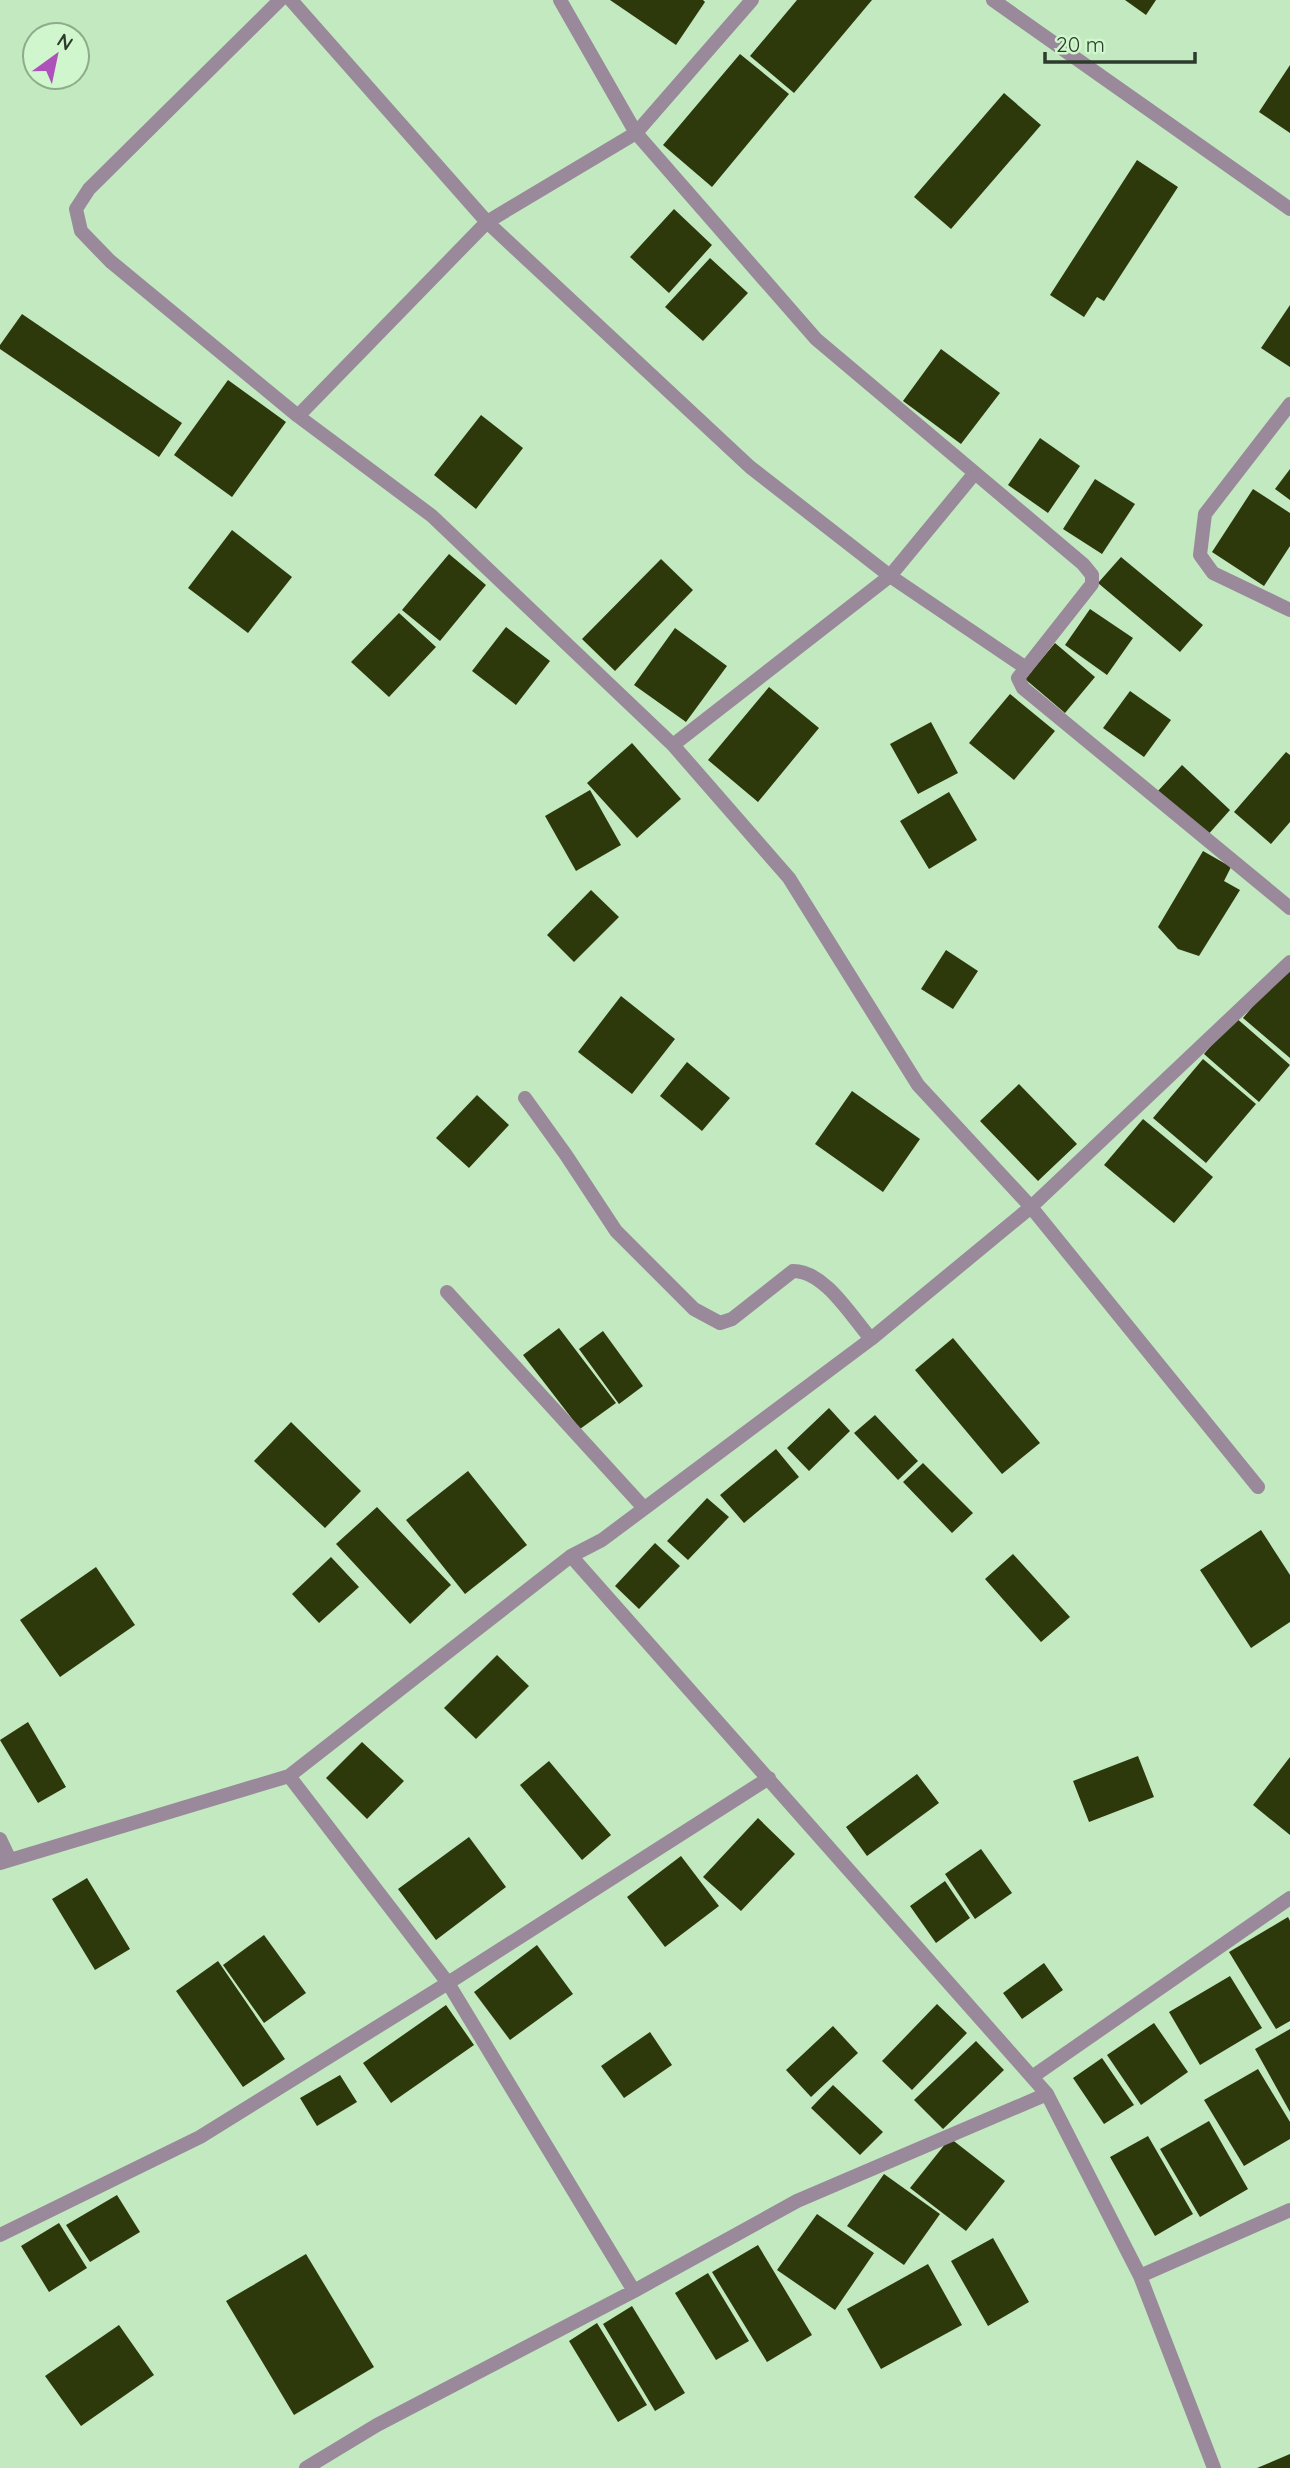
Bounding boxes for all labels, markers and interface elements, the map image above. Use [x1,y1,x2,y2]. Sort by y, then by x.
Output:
north arrow [21,21,91,91]
scale bar [1045,21,1196,65]
text: N [53,28,78,56]
text: 20 m [1056,31,1105,57]

